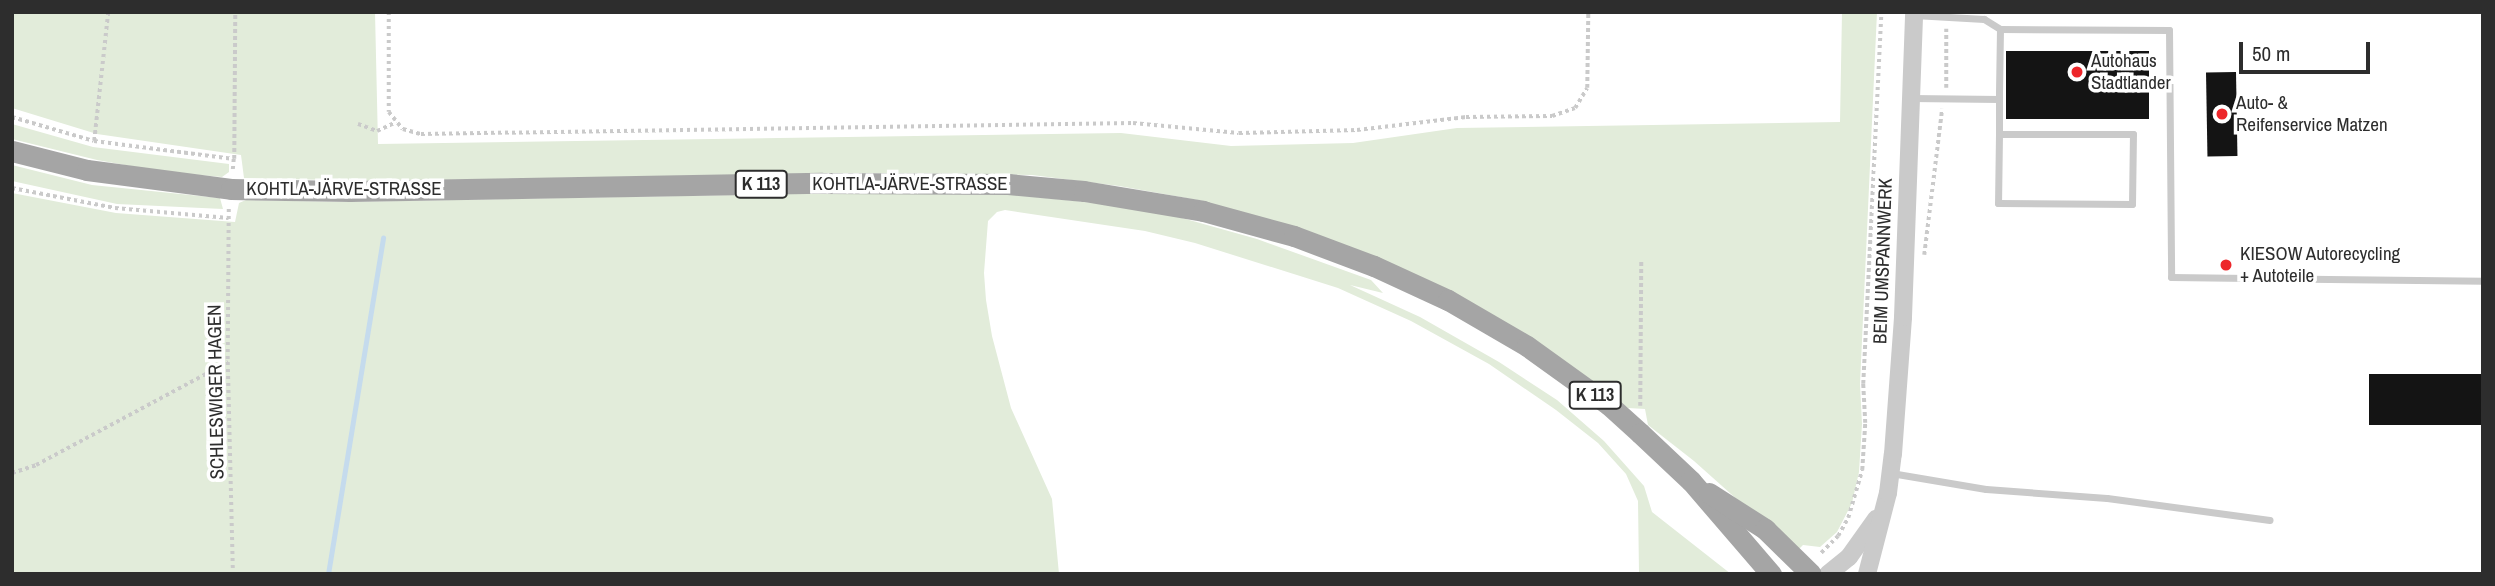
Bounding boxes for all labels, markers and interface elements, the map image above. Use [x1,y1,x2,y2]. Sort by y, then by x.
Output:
scale bar [2243,28,2374,72]
text: 50 m [2252,39,2290,68]
place label: Autohaus Stadtlander [2091,50,2171,94]
marker: Autohaus Stadtlander [2069,64,2085,80]
place label: Auto- & Reifenservice Matzen [2236,92,2388,136]
marker: Auto- & Reifenservice Matzen [2214,106,2230,122]
road number: K 113 [733,169,789,198]
street label: KOHTLA-JÄRVE-STRASSE [812,173,1008,195]
street label: KOHTLA-JÄRVE-STRASSE [246,178,442,200]
street label: BEIM UMSPANNWERK [1869,178,1897,344]
place label: KIESOW Autorecycling + Autoteile [2240,243,2401,287]
marker: KIESOW Autorecycling + Autoteile [2218,257,2234,273]
street label: SCHLESWIGER HAGEN [203,304,229,480]
road number: K 113 [1567,380,1623,410]

